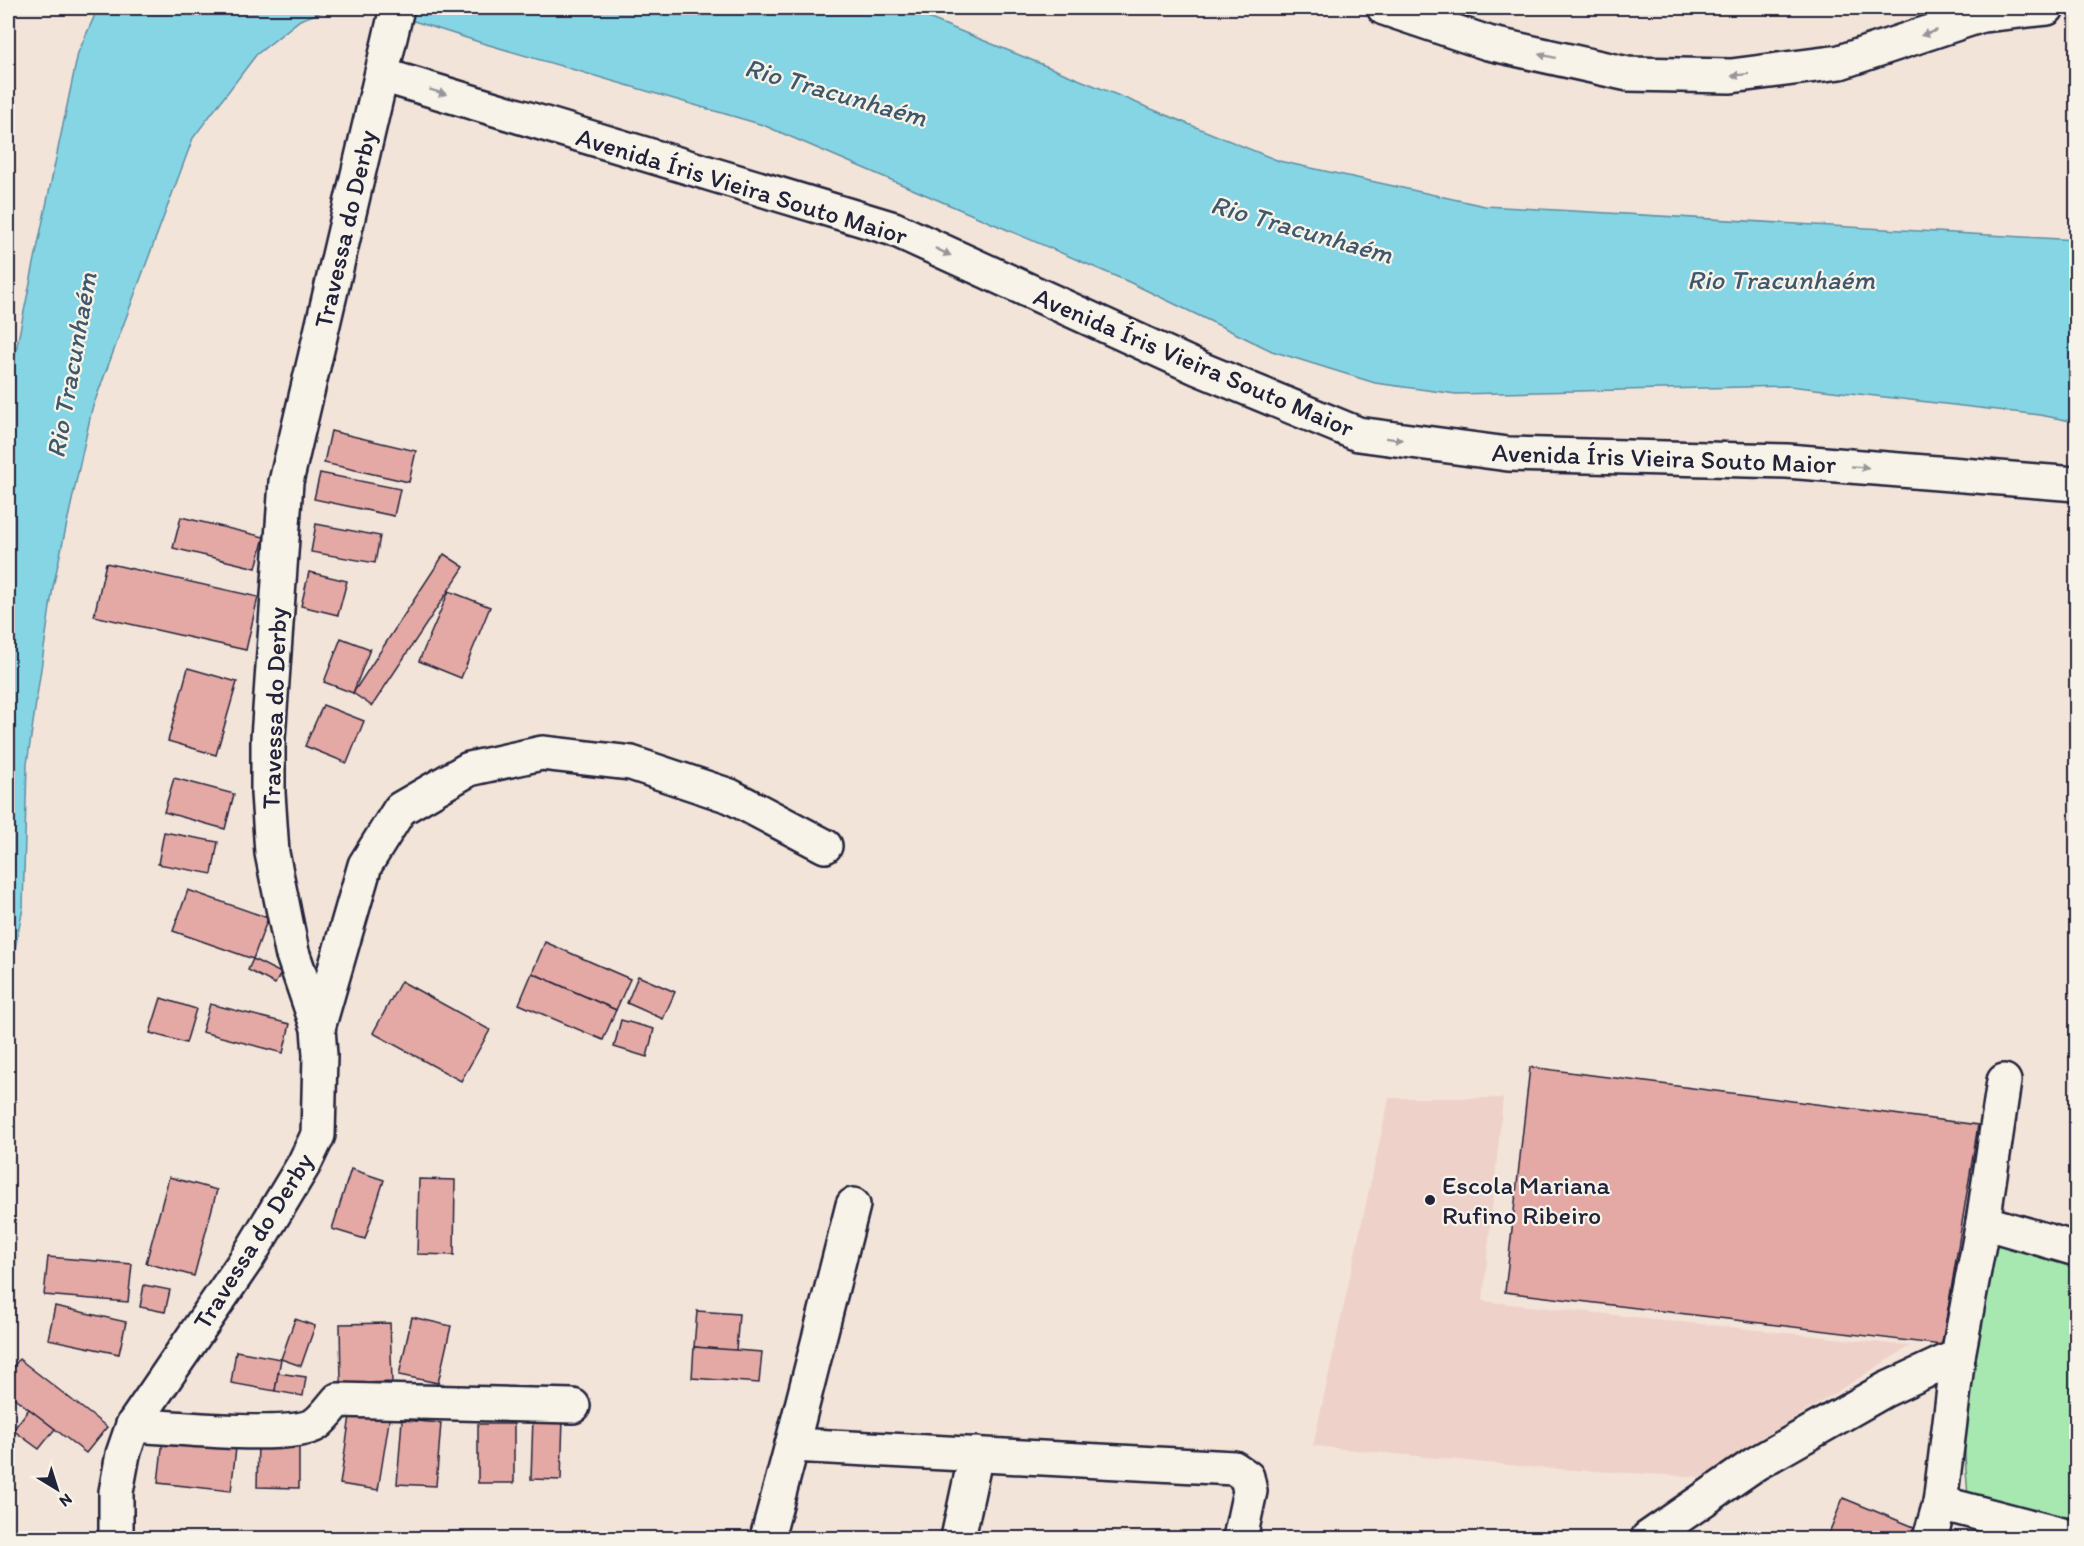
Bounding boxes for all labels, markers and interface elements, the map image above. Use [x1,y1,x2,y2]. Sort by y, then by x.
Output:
one-way arrow [1920,28,1938,38]
water label: Rio Tracunhaém [741,50,931,134]
one-way arrow [1537,51,1556,60]
one-way arrow [1730,70,1749,80]
one-way arrow [429,88,447,97]
street label: Avenida Íris Vieira Souto Maior [573,120,912,252]
street label: Travessa do Derby [307,127,383,331]
water label: Rio Tracunhaém [1207,187,1397,271]
one-way arrow [935,247,953,257]
water label: Rio Tracunhaém [1687,263,1875,296]
water label: Rio Tracunhaém [38,269,104,460]
street label: Avenida Íris Vieira Souto Maior [1029,280,1359,444]
one-way arrow [1384,434,1403,443]
street label: Avenida Íris Vieira Souto Maior [1491,436,1837,480]
one-way arrow [1851,462,1870,471]
street label: Travessa do Derby [254,606,294,810]
street label: Travessa do Derby [186,1147,320,1335]
place label: Escola Mariana Rufino Ribeiro [1442,1169,1611,1231]
marker: Escola Mariana Rufino Ribeiro [1423,1193,1437,1207]
north arrow [27,1459,87,1519]
text: N [56,1490,76,1511]

